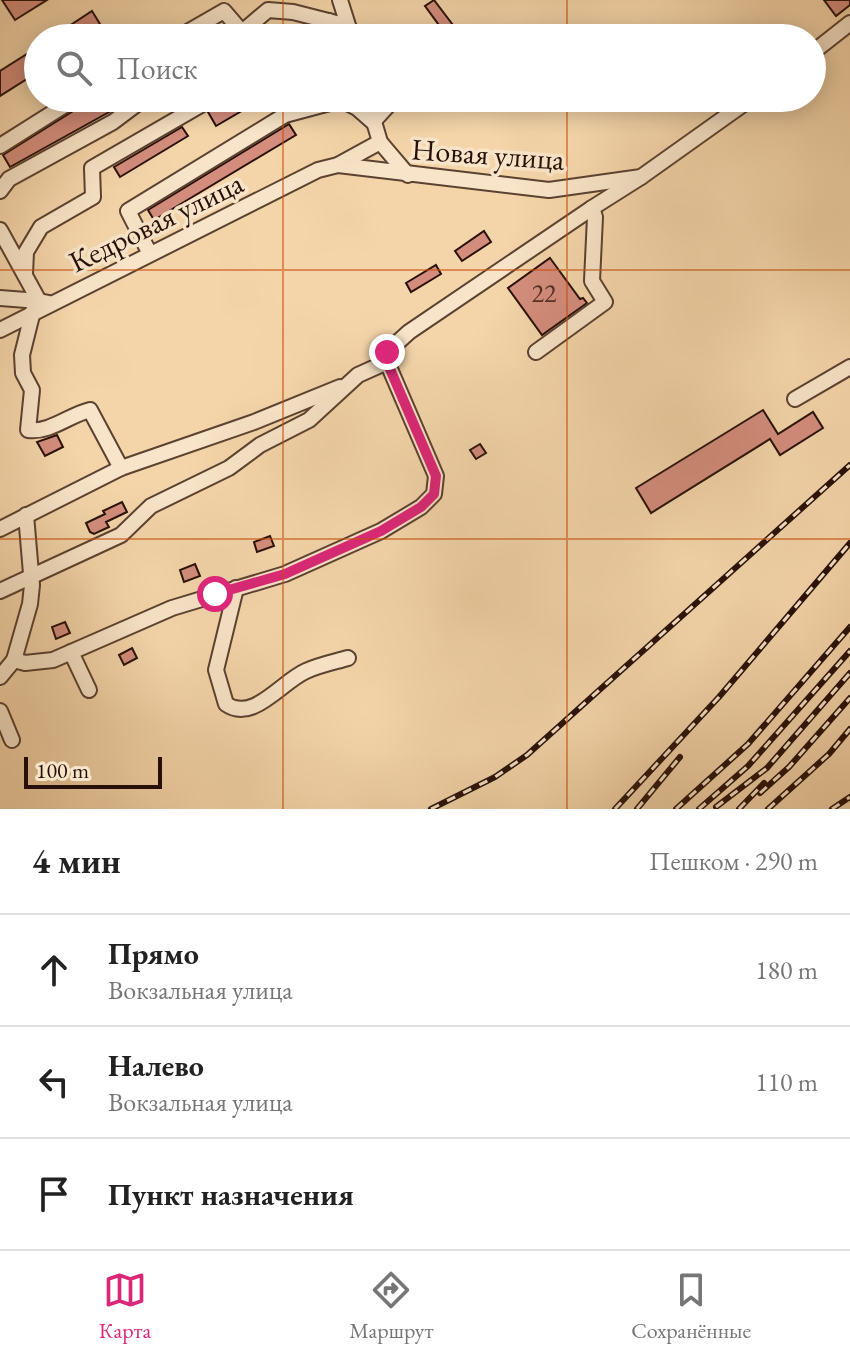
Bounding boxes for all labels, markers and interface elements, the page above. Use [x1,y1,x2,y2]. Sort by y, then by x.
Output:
search box [24,24,826,112]
icon: search [52,46,96,90]
text: Поиск [116,49,198,88]
street label: Новая улица [410,129,566,179]
street label: Кедровая улица [62,163,250,281]
house number: 22 [532,276,557,310]
route end [369,334,405,370]
route start [197,576,233,612]
scale bar [24,753,162,789]
text: 100 m [36,756,89,785]
text: 4 мин [32,839,121,883]
text: Пешком · 290 m [649,844,818,878]
text: Прямо [108,934,199,973]
icon: ahead [32,948,76,992]
text: 180 m [755,953,818,987]
text: Вокзальная улица [108,973,293,1007]
text: Налево [108,1046,204,1085]
icon: left [32,1060,76,1104]
text: 110 m [755,1065,818,1099]
text: Вокзальная улица [108,1085,293,1119]
icon: arrive [32,1172,76,1216]
text: Пункт назначения [108,1175,354,1214]
tab: Карта [99,1268,151,1345]
tab: Маршрут [349,1268,433,1345]
tab: Сохранённые [631,1268,751,1345]

